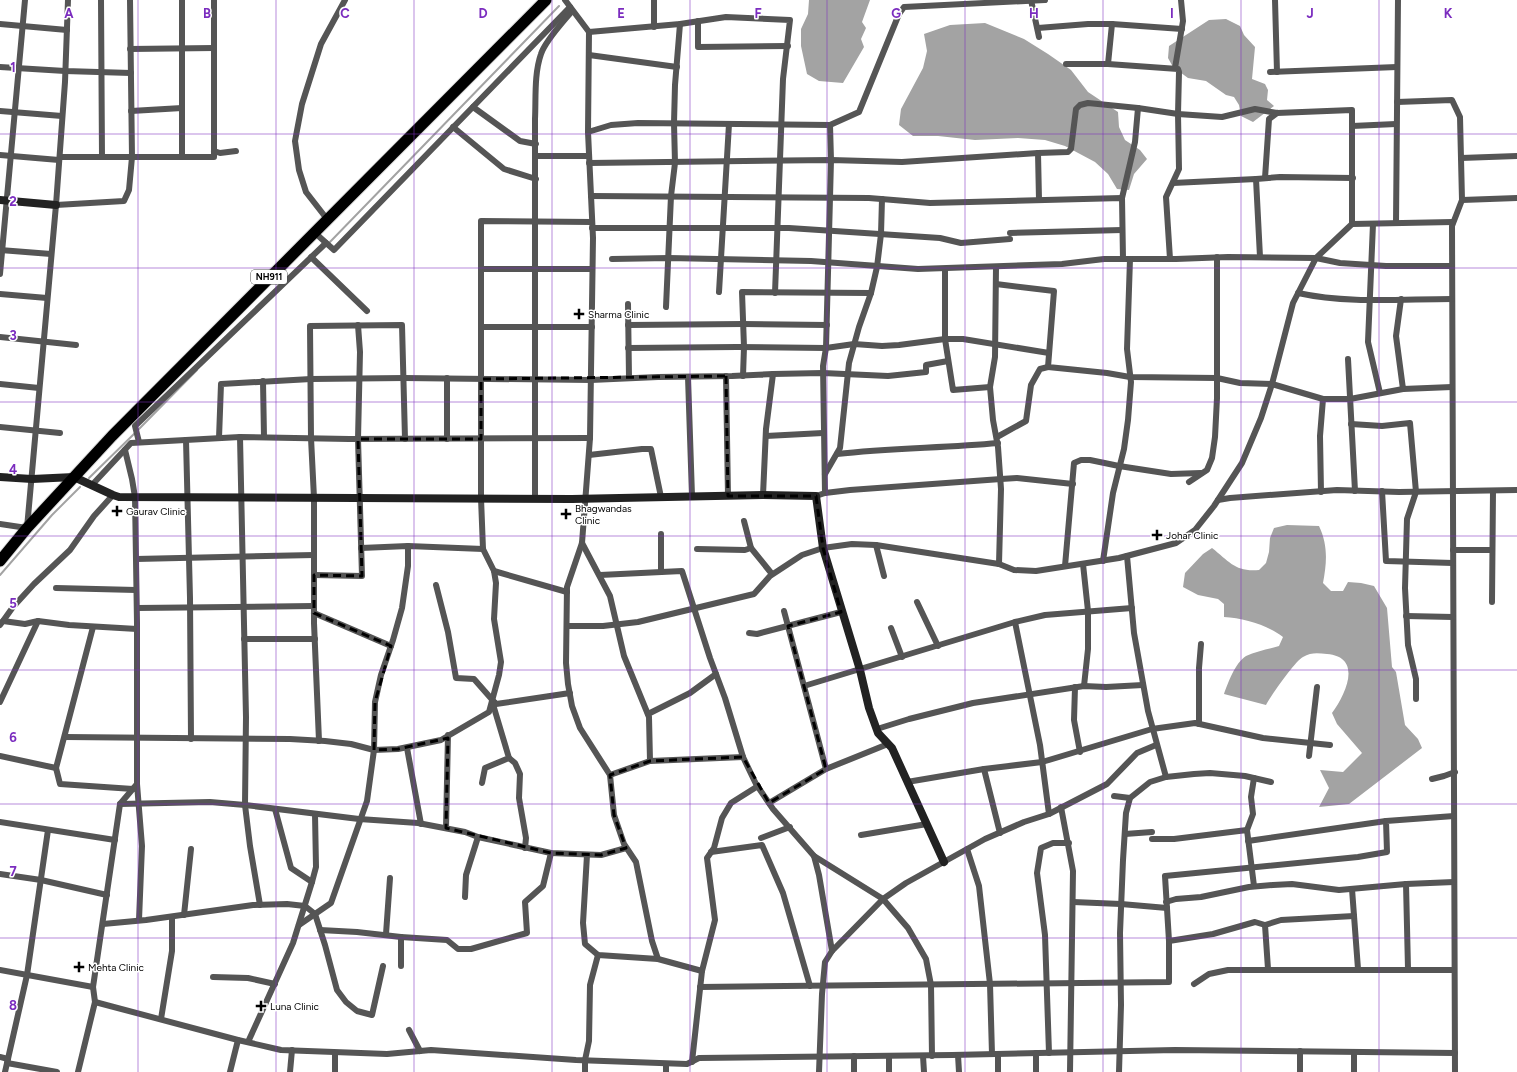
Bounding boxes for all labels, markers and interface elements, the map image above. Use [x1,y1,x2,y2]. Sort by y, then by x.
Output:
text: A [64,6,74,21]
text: B [203,6,211,21]
text: C [340,6,350,21]
text: D [478,6,488,21]
text: E [617,6,625,21]
text: F [754,6,762,21]
text: G [891,6,901,21]
text: H [1029,6,1039,21]
text: I [1170,6,1174,21]
text: J [1306,6,1314,21]
text: K [1444,6,1453,21]
text: 1 [10,60,16,75]
text: 2 [9,194,17,209]
road number: NH911 [251,270,287,284]
marker: Sharma Clinic [573,308,585,320]
place label: Sharma Clinic [588,308,650,321]
text: 3 [9,328,17,343]
text: 4 [9,462,17,477]
place label: Bhagwandas Clinic [575,502,632,527]
marker: Gaurav Clinic [111,505,123,517]
place label: Gaurav Clinic [126,505,186,518]
marker: Bhagwandas Clinic [560,508,572,520]
marker: Johar Clinic [1151,529,1163,541]
place label: Johar Clinic [1166,529,1219,542]
text: 5 [9,596,17,611]
text: 6 [9,730,17,745]
text: 7 [9,864,17,879]
marker: Mehta Clinic [73,961,85,973]
place label: Mehta Clinic [88,961,144,974]
text: 8 [9,998,17,1013]
marker: Luna Clinic [255,1000,267,1012]
place label: Luna Clinic [270,1000,320,1013]

